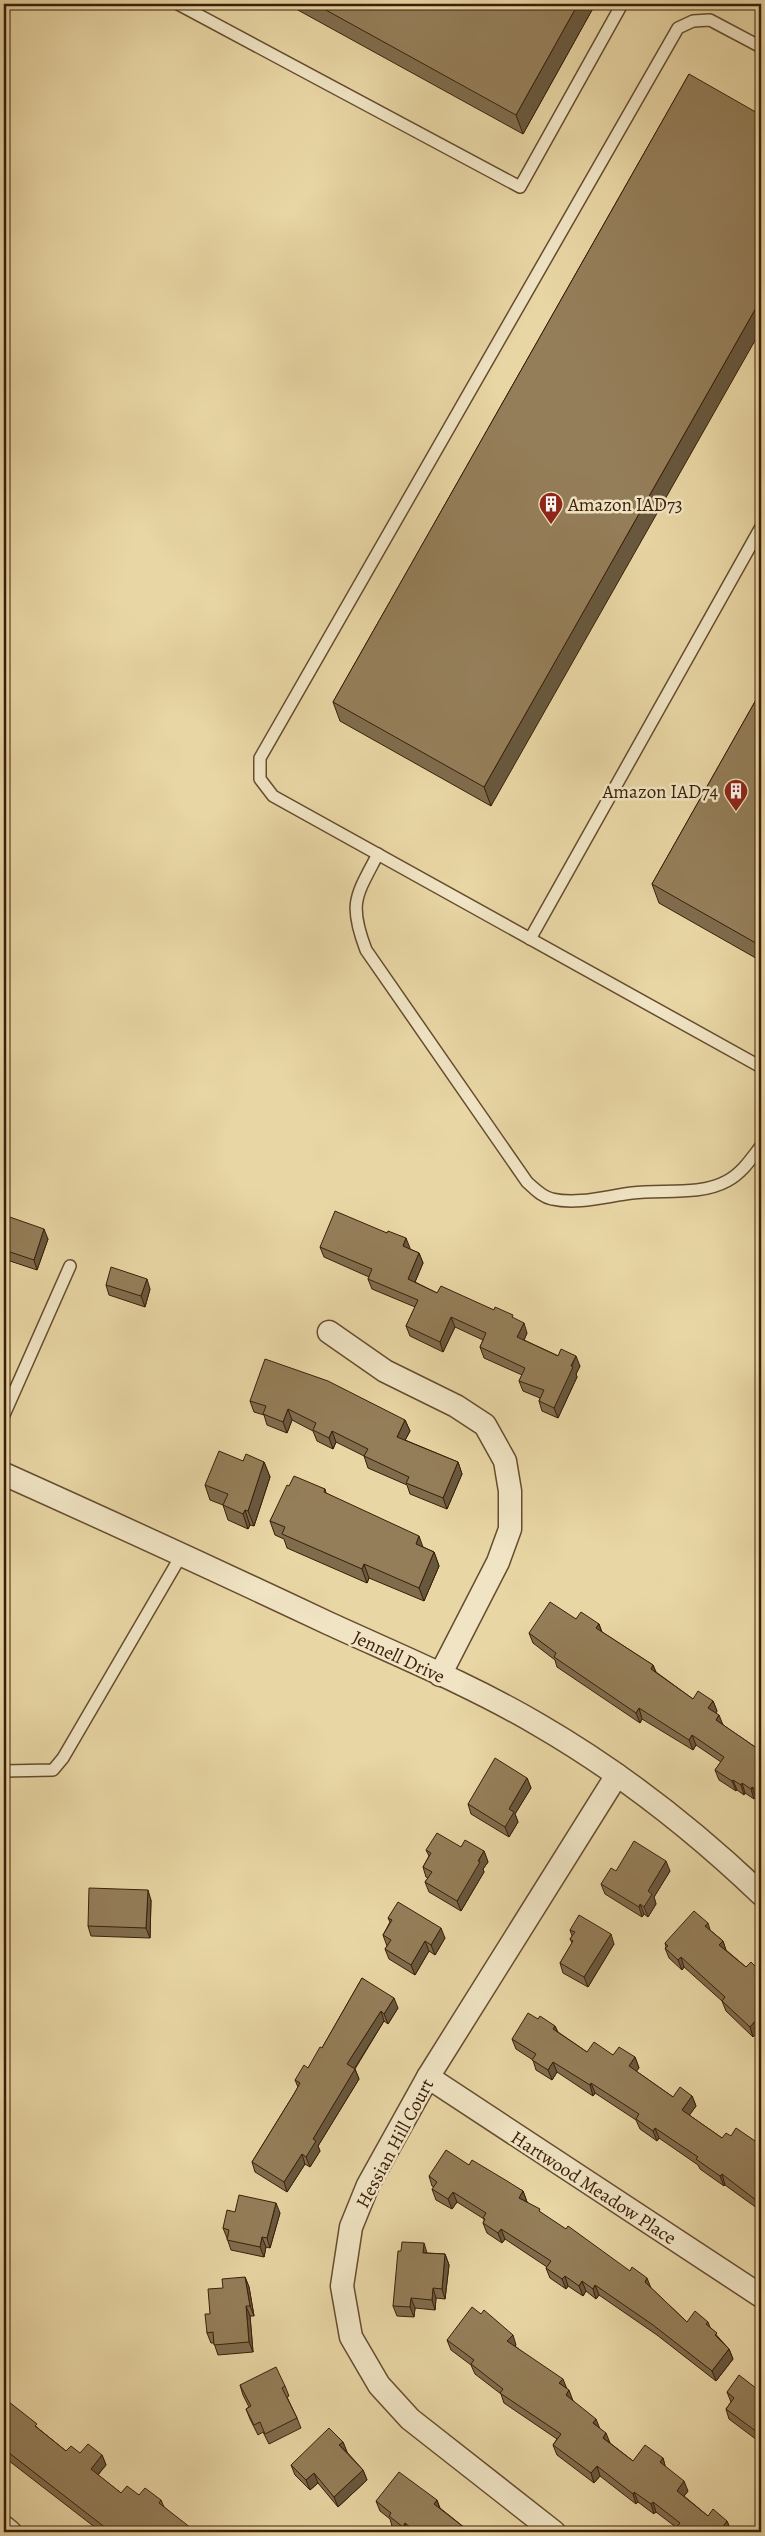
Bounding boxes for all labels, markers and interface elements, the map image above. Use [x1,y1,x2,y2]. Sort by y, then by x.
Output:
building icon: Amazon IAD73 [538,491,564,525]
place label: Amazon IAD73 [567,492,683,518]
building icon: Amazon IAD74 [723,778,749,812]
place label: Amazon IAD74 [602,779,718,805]
street label: Jennell Drive [348,1624,449,1690]
street label: Hessian Hill Court [350,2074,440,2213]
street label: Hartwood Meadow Place [506,2125,681,2251]

